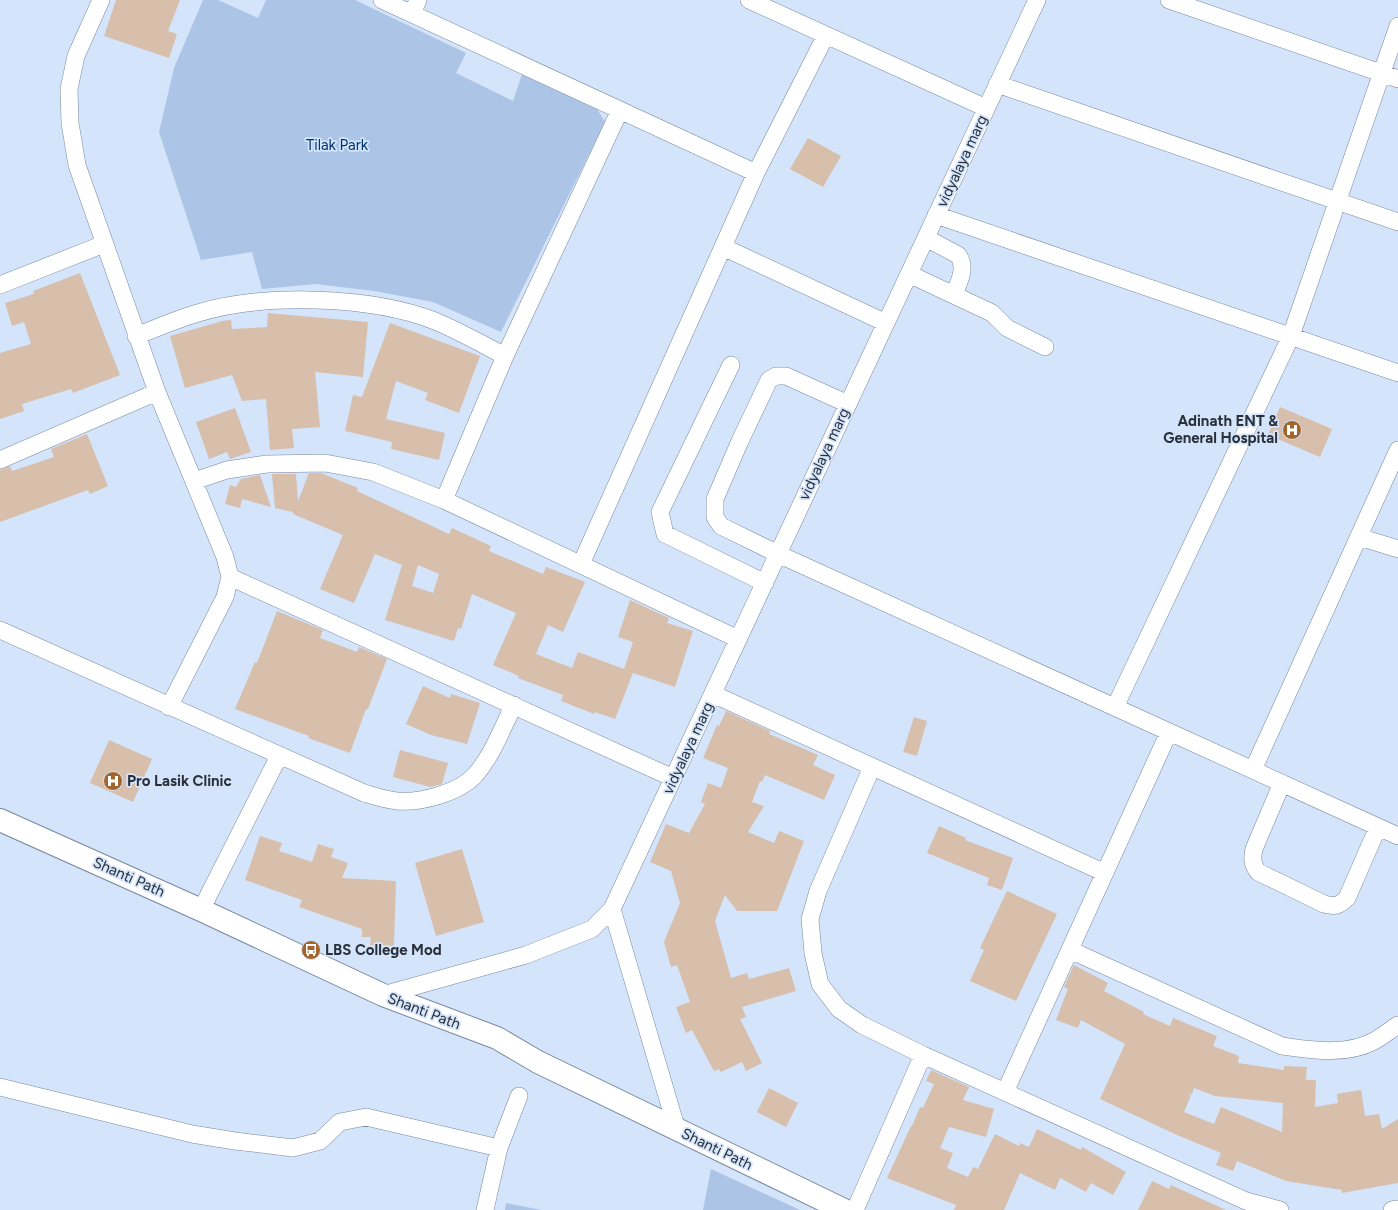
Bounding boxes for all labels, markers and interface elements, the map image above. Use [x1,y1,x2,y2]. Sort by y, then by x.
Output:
street label: vidyalaya marg [933,112,991,210]
park label: Tilak Park [306,136,369,154]
street label: vidyalaya marg [795,405,853,503]
place label: Adinath ENT & General Hospital [1163,412,1278,447]
hospital icon: Adinath ENT & General Hospital [1281,419,1303,441]
street label: vidyalaya marg [659,699,717,797]
hospital icon: Pro Lasik Clinic [102,770,124,792]
place label: Pro Lasik Clinic [127,772,232,790]
street label: Shanti Path [90,853,168,901]
bus stop icon: LBS College Mod [300,939,322,961]
place label: LBS College Mod [325,941,442,959]
street label: Shanti Path [385,989,463,1033]
street label: Shanti Path [679,1124,755,1174]

